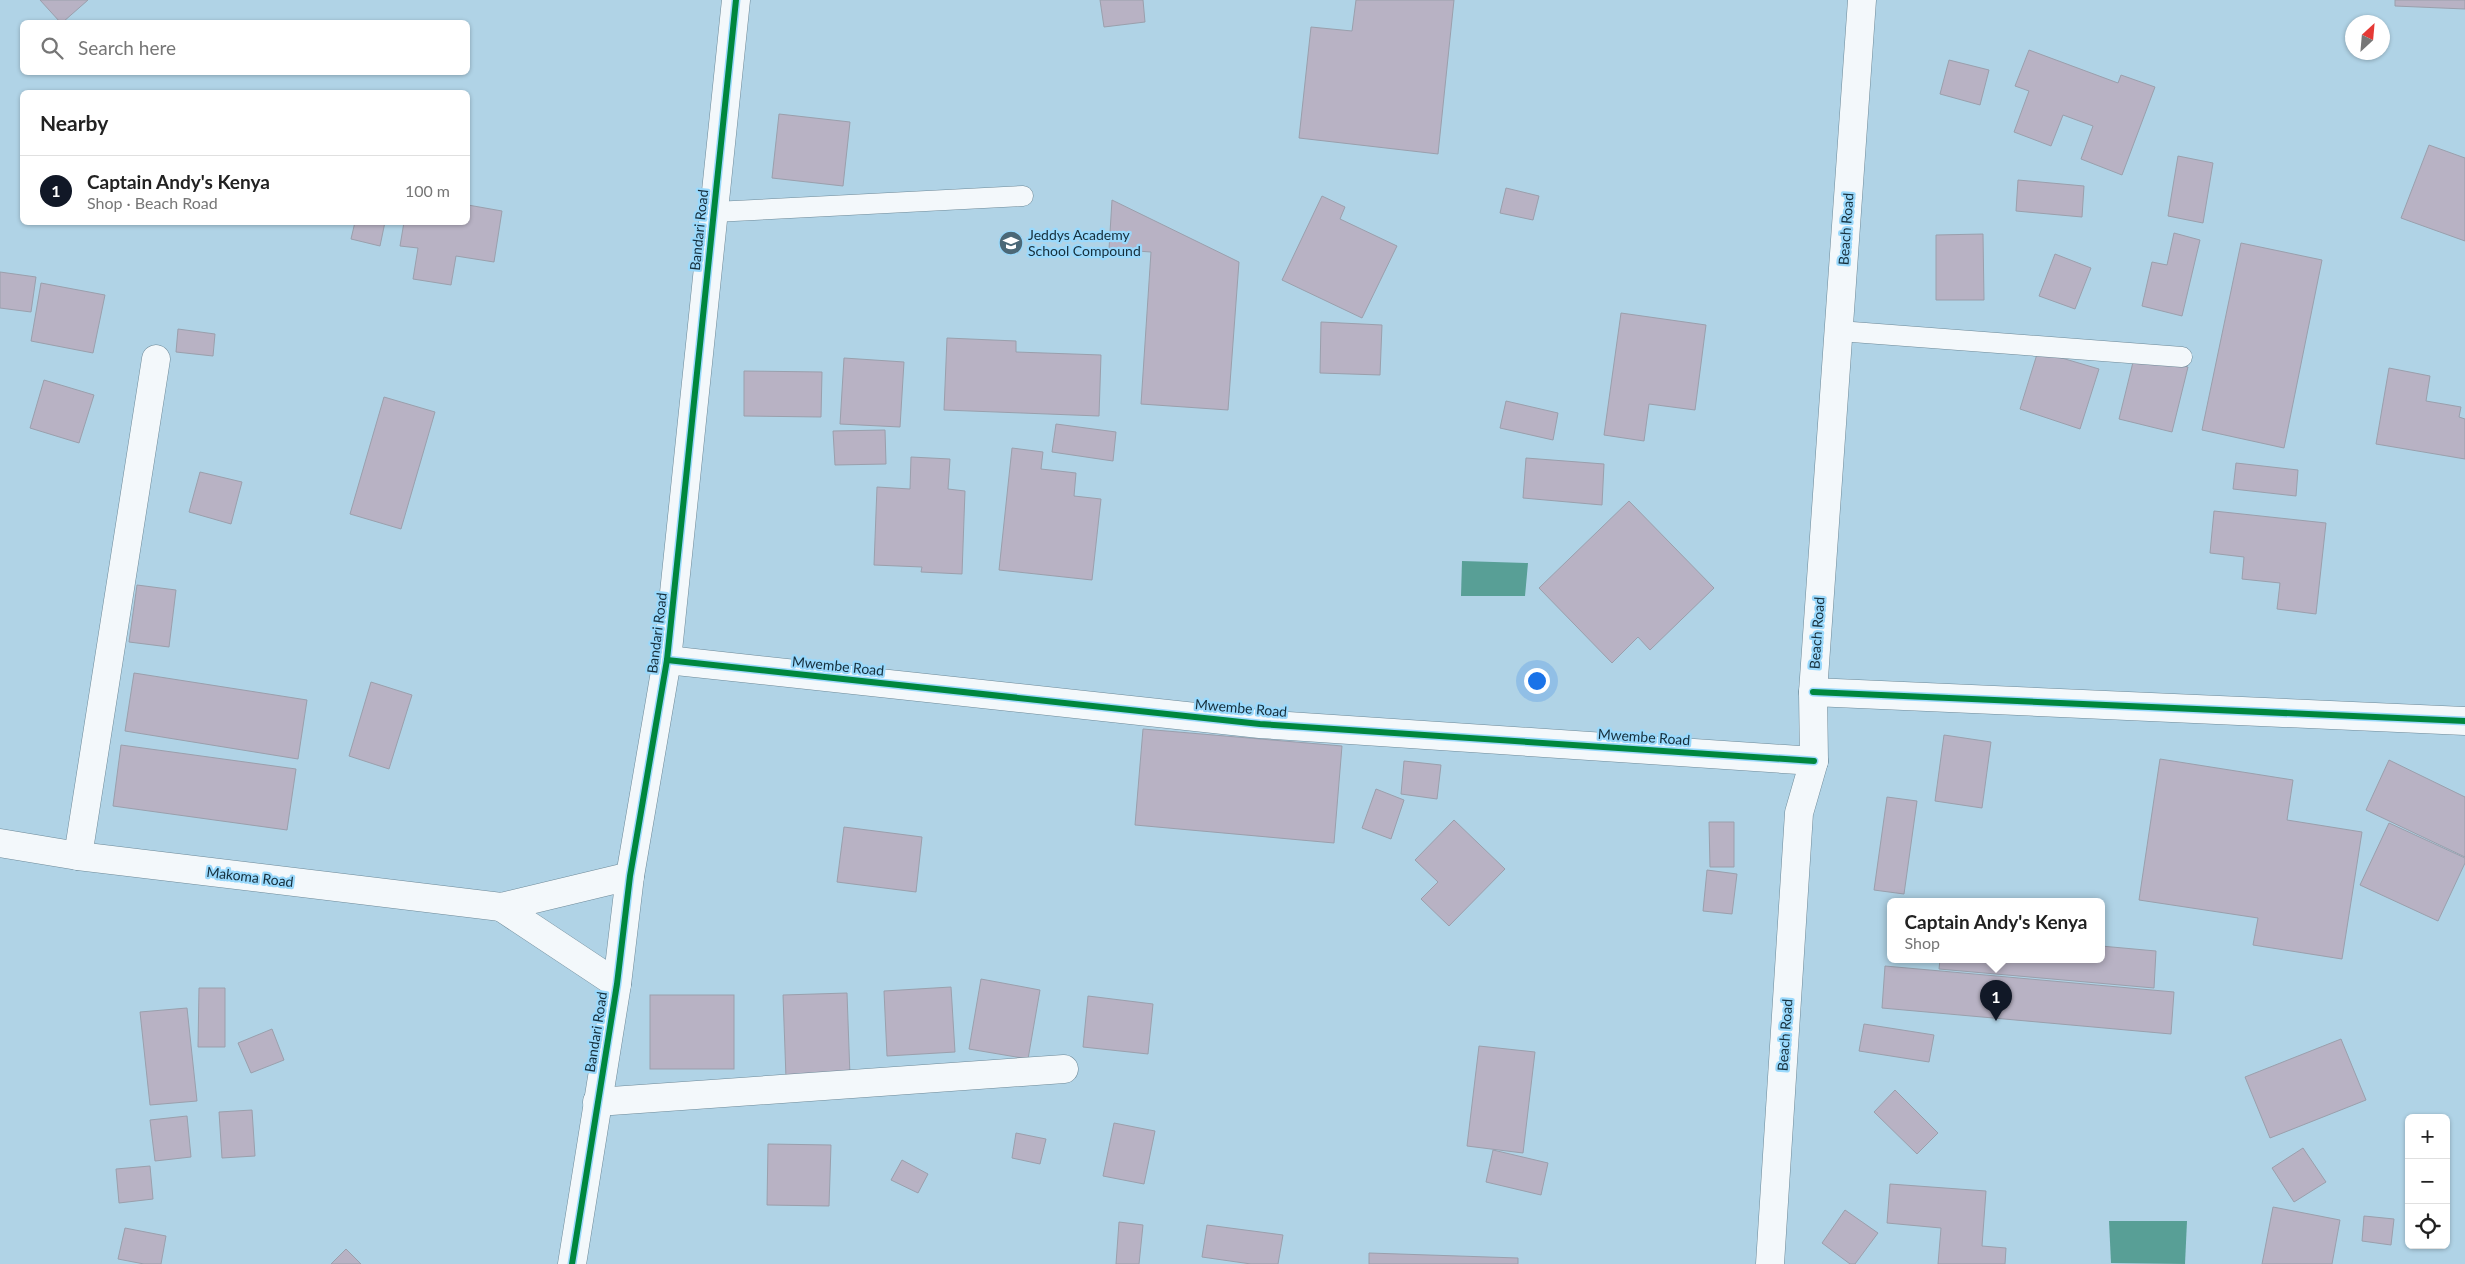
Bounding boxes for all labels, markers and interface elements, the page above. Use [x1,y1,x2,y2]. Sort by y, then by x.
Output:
north arrow [2345,15,2390,60]
search box [20,20,470,75]
icon: search [38,34,66,62]
text: Search here [78,36,176,59]
text: Nearby [40,110,108,135]
text: Captain Andy's Kenya [87,170,270,193]
text: 1 [51,181,61,200]
text: 100 m [405,181,450,200]
street label: Bandari Road [686,188,711,271]
street label: Beach Road [1834,192,1857,266]
text: Shop · Beach Road [87,193,218,212]
place label: Jeddys Academy School Compound [1028,226,1141,259]
school or university icon: Jeddys Academy School Compound [998,230,1024,256]
street label: Bandari Road [643,591,670,674]
street label: Beach Road [1805,596,1828,670]
street label: Mwembe Road [791,652,885,679]
your location [1524,668,1550,694]
street label: Mwembe Road [1194,695,1288,720]
street label: Mwembe Road [1597,725,1691,748]
street label: Makoma Road [206,863,295,890]
popup [1887,898,2105,963]
text: Captain Andy's Kenya [1905,910,2087,933]
text: Shop [1905,933,1940,952]
pin: 1 [1980,980,2012,1021]
street label: Bandari Road [581,990,610,1074]
street label: Beach Road [1773,998,1796,1072]
map controls [2405,1114,2450,1249]
button: + [2405,1114,2450,1159]
button: − [2405,1159,2450,1204]
button: locate [2405,1204,2450,1249]

